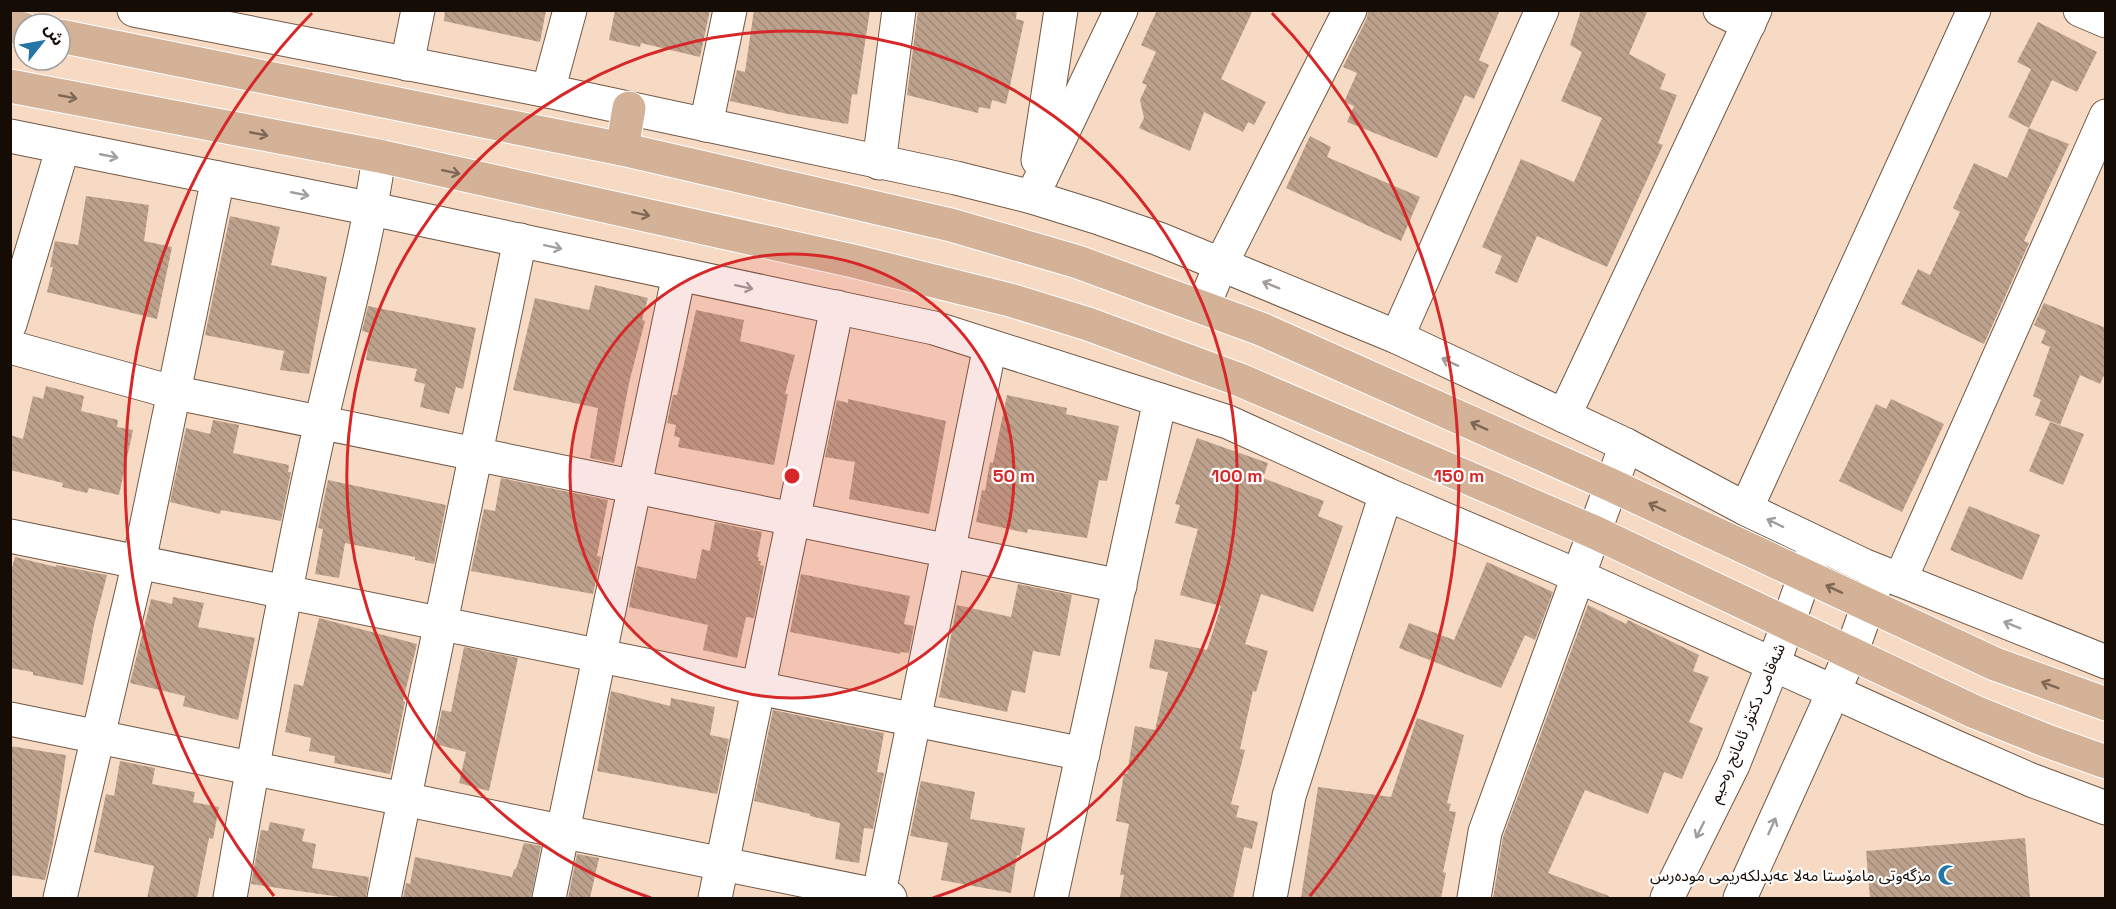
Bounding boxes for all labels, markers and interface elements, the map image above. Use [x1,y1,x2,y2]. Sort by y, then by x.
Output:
north arrow [12,12,72,72]
text: ش [40,20,69,49]
one-way arrow [58,92,77,103]
one-way arrow [249,129,269,140]
one-way arrow [99,151,118,162]
one-way arrow [440,167,460,178]
one-way arrow [290,189,310,200]
one-way arrow [631,209,650,220]
one-way arrow [543,242,562,253]
one-way arrow [1262,279,1281,290]
one-way arrow [734,282,753,294]
one-way arrow [1441,355,1459,367]
one-way arrow [1470,420,1488,431]
text: 50 m [993,464,1035,487]
text: 100 m [1211,464,1263,487]
text: 150 m [1434,464,1484,487]
centre of rings [782,466,802,486]
one-way arrow [1648,500,1666,512]
one-way arrow [1767,516,1785,528]
one-way arrow [1825,582,1843,594]
one-way arrow [2003,619,2022,630]
street label: شەقامی دکتۆر ئامانج رەحیم [1704,640,1792,807]
one-way arrow [2041,678,2060,689]
one-way arrow [1767,817,1779,835]
one-way arrow [1694,821,1706,839]
mosque icon: مزگەوتی مامۆستا مەلا عەبدلکەریمی مودەرس [1936,863,1960,887]
place label: مزگەوتی مامۆستا مەلا عەبدلکەریمی مودەرس [1650,865,1931,886]

